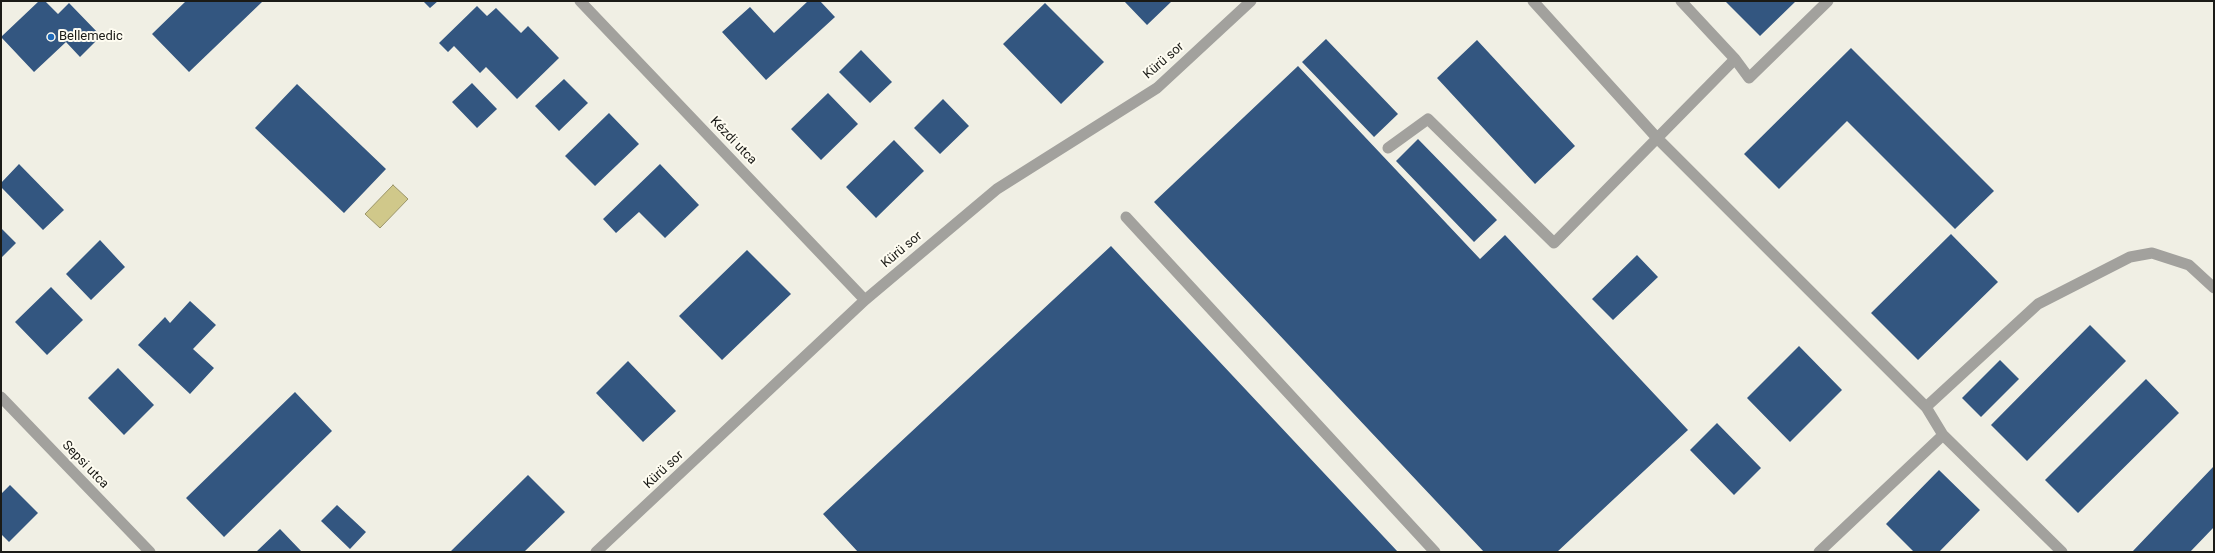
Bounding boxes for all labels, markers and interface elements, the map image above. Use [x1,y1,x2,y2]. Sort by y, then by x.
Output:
place label: Bellemedic [59,29,123,45]
marker: Bellemedic [46,32,56,42]
street label: Kürü sor [1141,39,1187,83]
street label: Kézdi utca [706,114,760,168]
street label: Kürü sor [878,228,926,272]
street label: Sepsi utca [58,438,112,492]
street label: Kürü sor [641,448,687,492]

